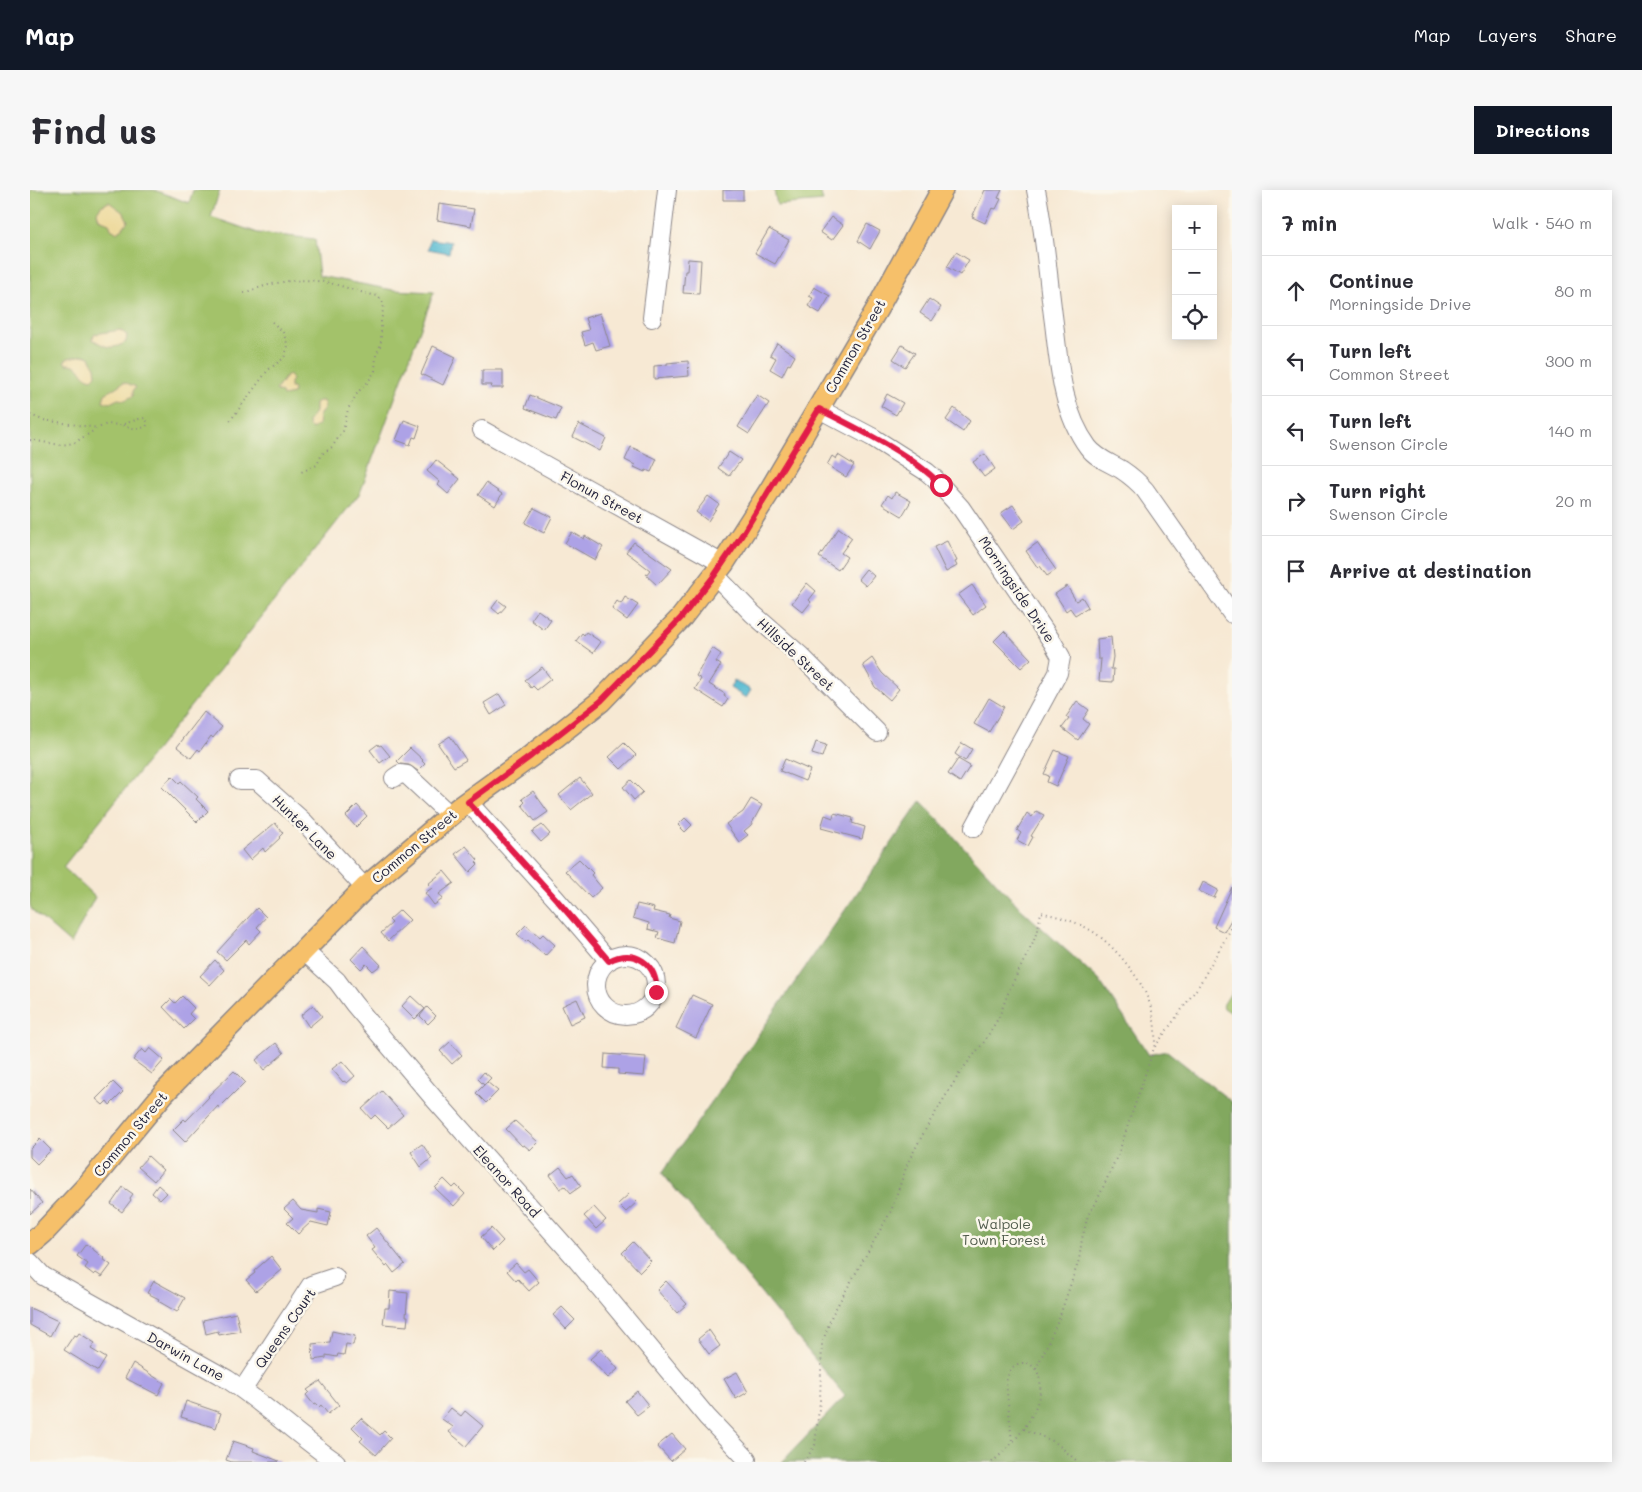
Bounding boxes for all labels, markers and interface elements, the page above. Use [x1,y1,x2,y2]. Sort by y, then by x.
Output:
text: Map [25,20,74,51]
text: Map [1414,23,1450,47]
text: Layers [1478,23,1537,47]
text: Share [1565,23,1617,47]
button: Directions [1474,106,1612,154]
text: Find us [30,107,157,153]
map controls [1172,205,1217,340]
button: + [1172,205,1217,250]
text: 7 min [1282,209,1337,236]
text: Walk · 540 m [1492,212,1592,233]
button: − [1172,250,1217,295]
text: Continue [1329,268,1414,293]
icon: ahead [1282,277,1310,305]
text: 80 m [1555,280,1592,301]
text: Morningside Drive [1329,293,1471,314]
street label: Common Street [820,295,890,397]
button: locate [1172,295,1217,340]
text: Turn left [1329,338,1412,363]
icon: left [1282,347,1310,375]
text: 300 m [1545,350,1592,371]
text: Common Street [1329,363,1450,384]
text: Turn left [1329,408,1412,433]
icon: left [1282,417,1310,445]
text: 140 m [1548,420,1592,441]
text: Swenson Circle [1329,433,1448,454]
street label: Flonun Street [557,466,647,528]
route start [930,474,953,497]
text: Turn right [1329,478,1426,503]
icon: right [1282,487,1310,515]
text: 20 m [1555,490,1592,511]
text: Swenson Circle [1329,503,1448,524]
street label: Morningside Drive [974,532,1060,646]
icon: arrive [1282,557,1310,585]
text: Arrive at destination [1329,558,1532,583]
street label: Hillside Street [753,613,839,695]
street label: Hunter Lane [268,790,342,864]
street label: Common Street [367,805,461,887]
route end [645,981,668,1004]
street label: Common Street [89,1087,171,1181]
street label: Eleanor Road [469,1141,545,1221]
park label: Walpole Town Forest [962,1214,1046,1249]
street label: Queens Court [250,1284,320,1372]
street label: Darwin Lane [144,1327,228,1385]

